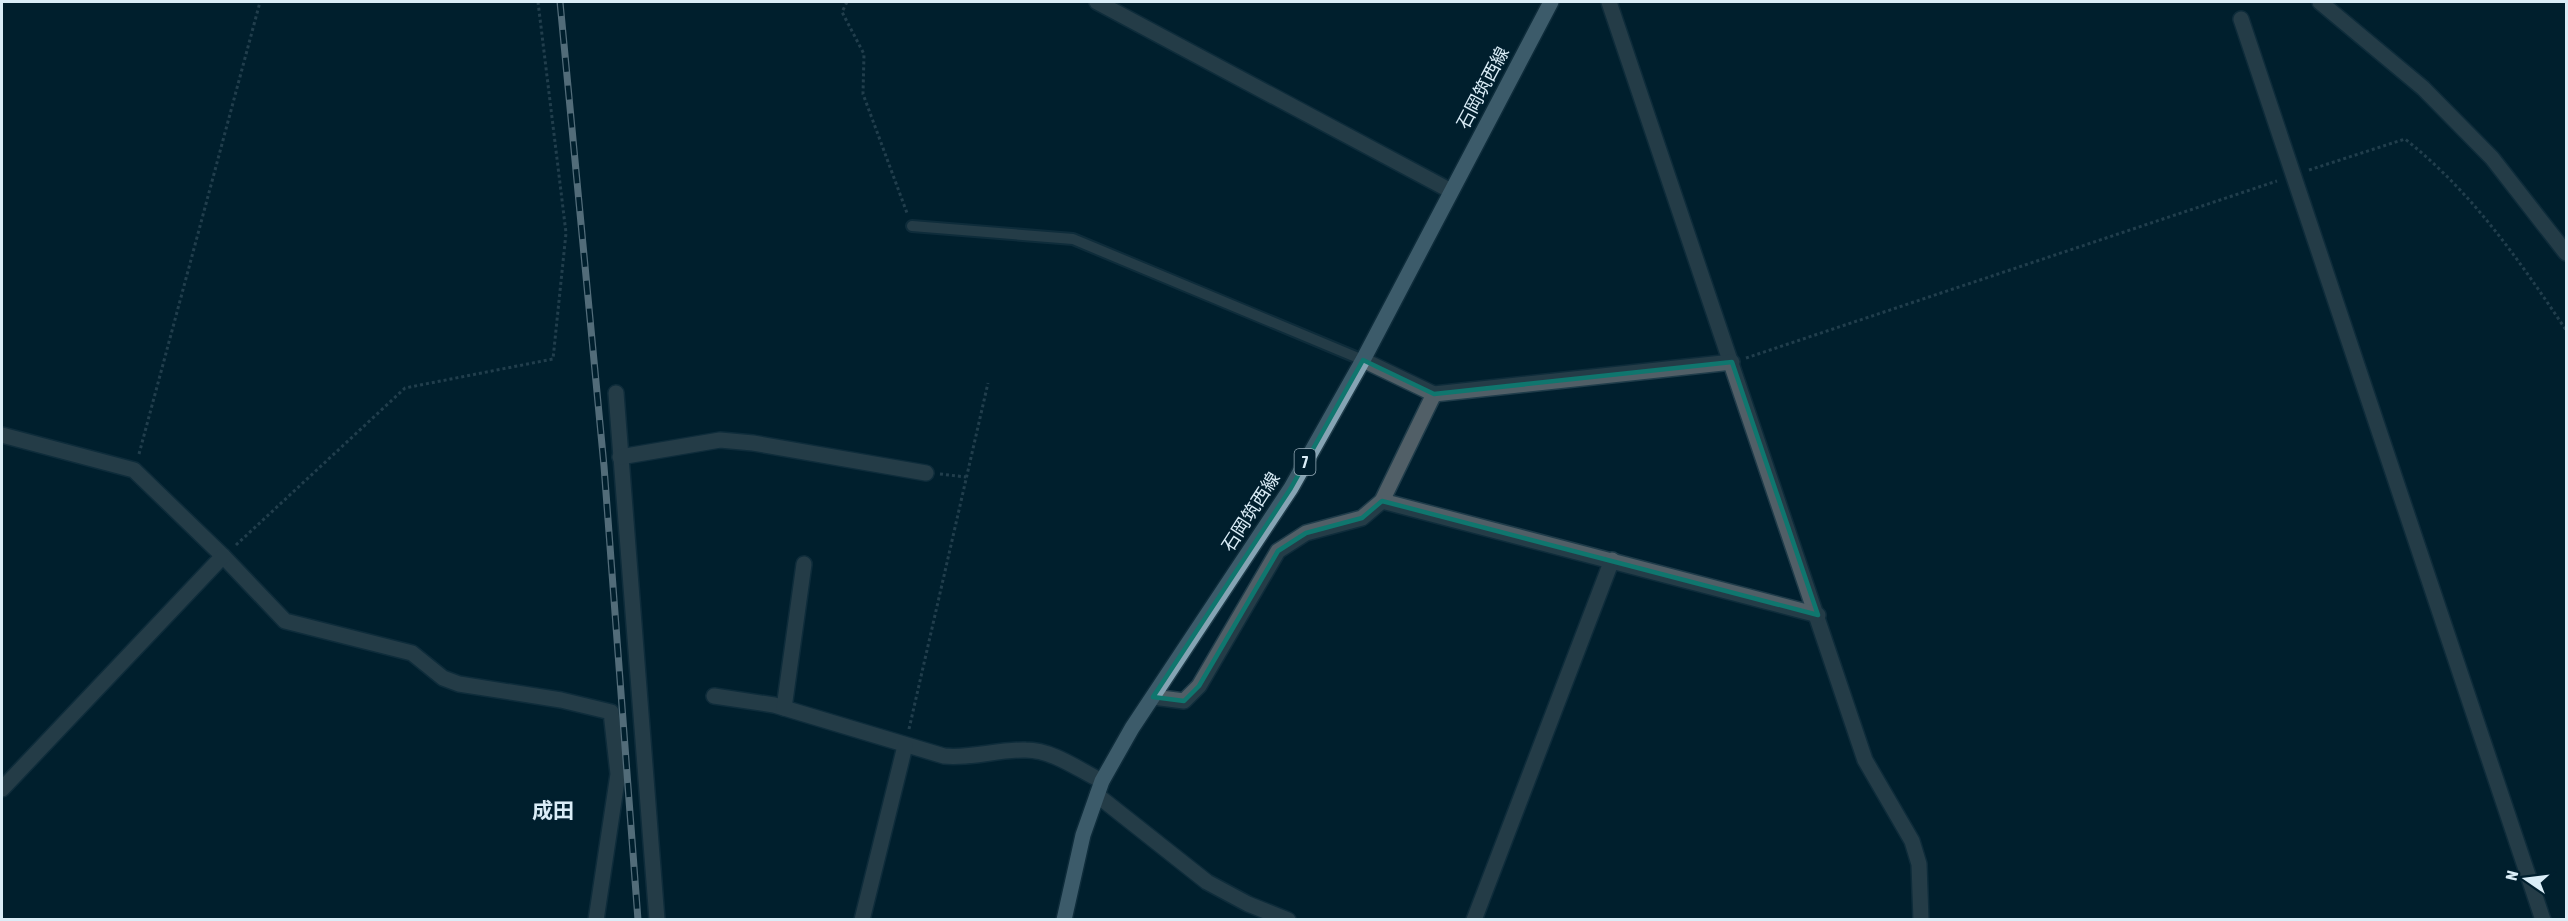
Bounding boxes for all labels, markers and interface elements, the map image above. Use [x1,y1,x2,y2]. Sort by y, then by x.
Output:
street label: 石岡筑西線 [1452,43,1513,132]
road number: 7 [1294,449,1316,475]
street label: 石岡筑西線 [1217,468,1284,555]
district label: 成田 [532,798,574,822]
north arrow [2496,849,2556,909]
text: N [2502,869,2521,882]

